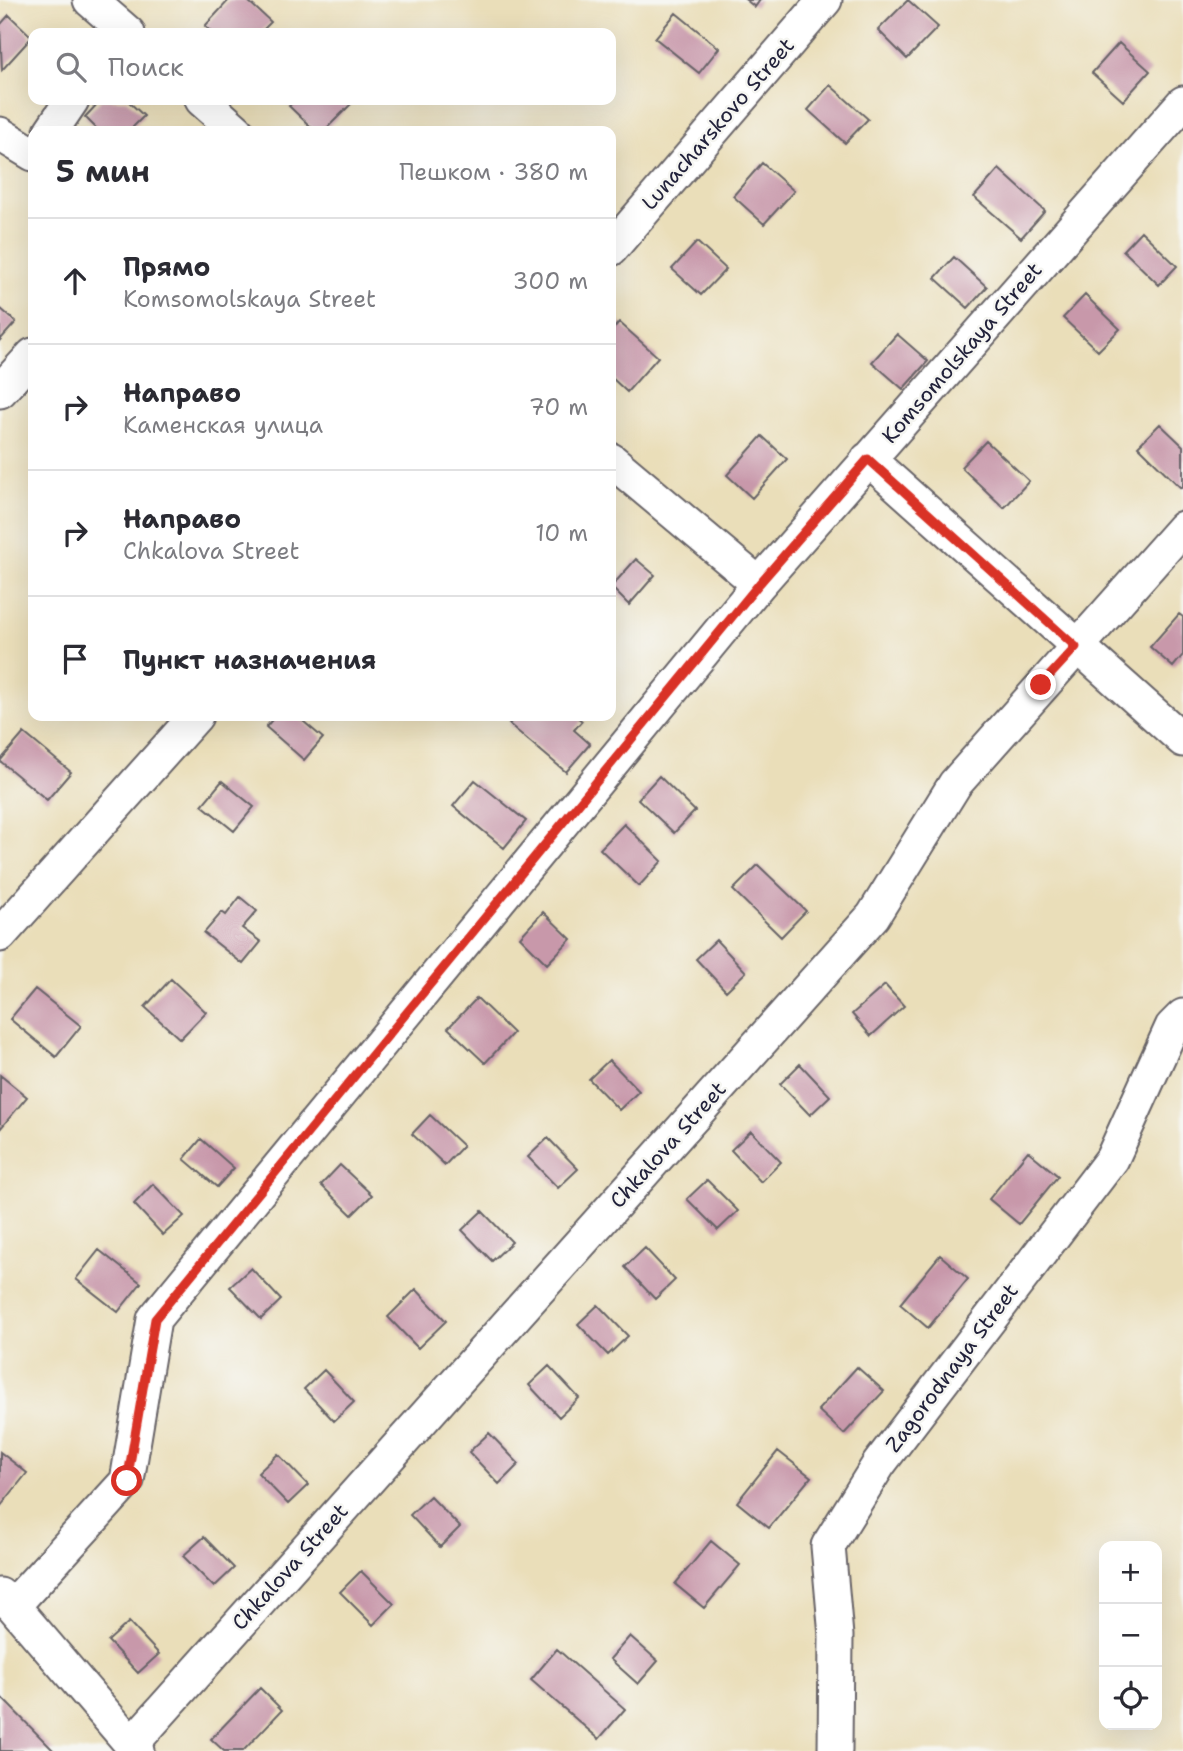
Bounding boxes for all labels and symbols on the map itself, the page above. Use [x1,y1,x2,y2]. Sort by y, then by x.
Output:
street label: Lunacharskovo Street [635,32,801,216]
street label: Komsomolskaya Street [876,257,1048,449]
route end [1025,669,1056,700]
street label: Chkalova Street [604,1076,732,1214]
street label: Zagorodnaya Street [879,1278,1025,1458]
route start [111,1465,142,1496]
street label: Chkalova Street [226,1498,354,1636]

